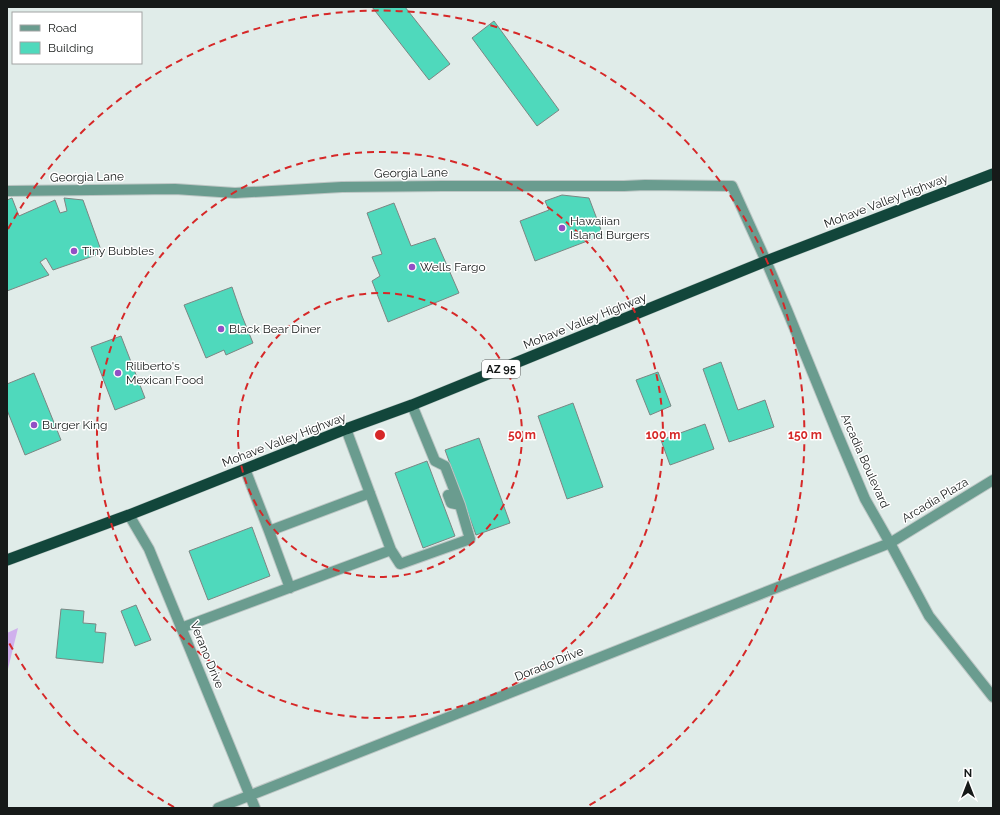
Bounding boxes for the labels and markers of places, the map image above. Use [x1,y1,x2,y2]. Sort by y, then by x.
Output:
place label: Hawaiian Island Burgers [570,214,650,242]
marker: Hawaiian Island Burgers [557,223,567,233]
place label: Tiny Bubbles [82,244,154,258]
marker: Tiny Bubbles [69,246,79,256]
place label: Wells Fargo [420,260,486,274]
marker: Wells Fargo [407,262,417,272]
place label: Black Bear Diner [229,322,322,336]
marker: Black Bear Diner [216,324,226,334]
place label: Riliberto's Mexican Food [126,359,204,387]
marker: Riliberto's Mexican Food [113,368,123,378]
place label: Burger King [42,418,107,432]
marker: Burger King [29,420,39,430]
centre of rings [373,428,387,442]

